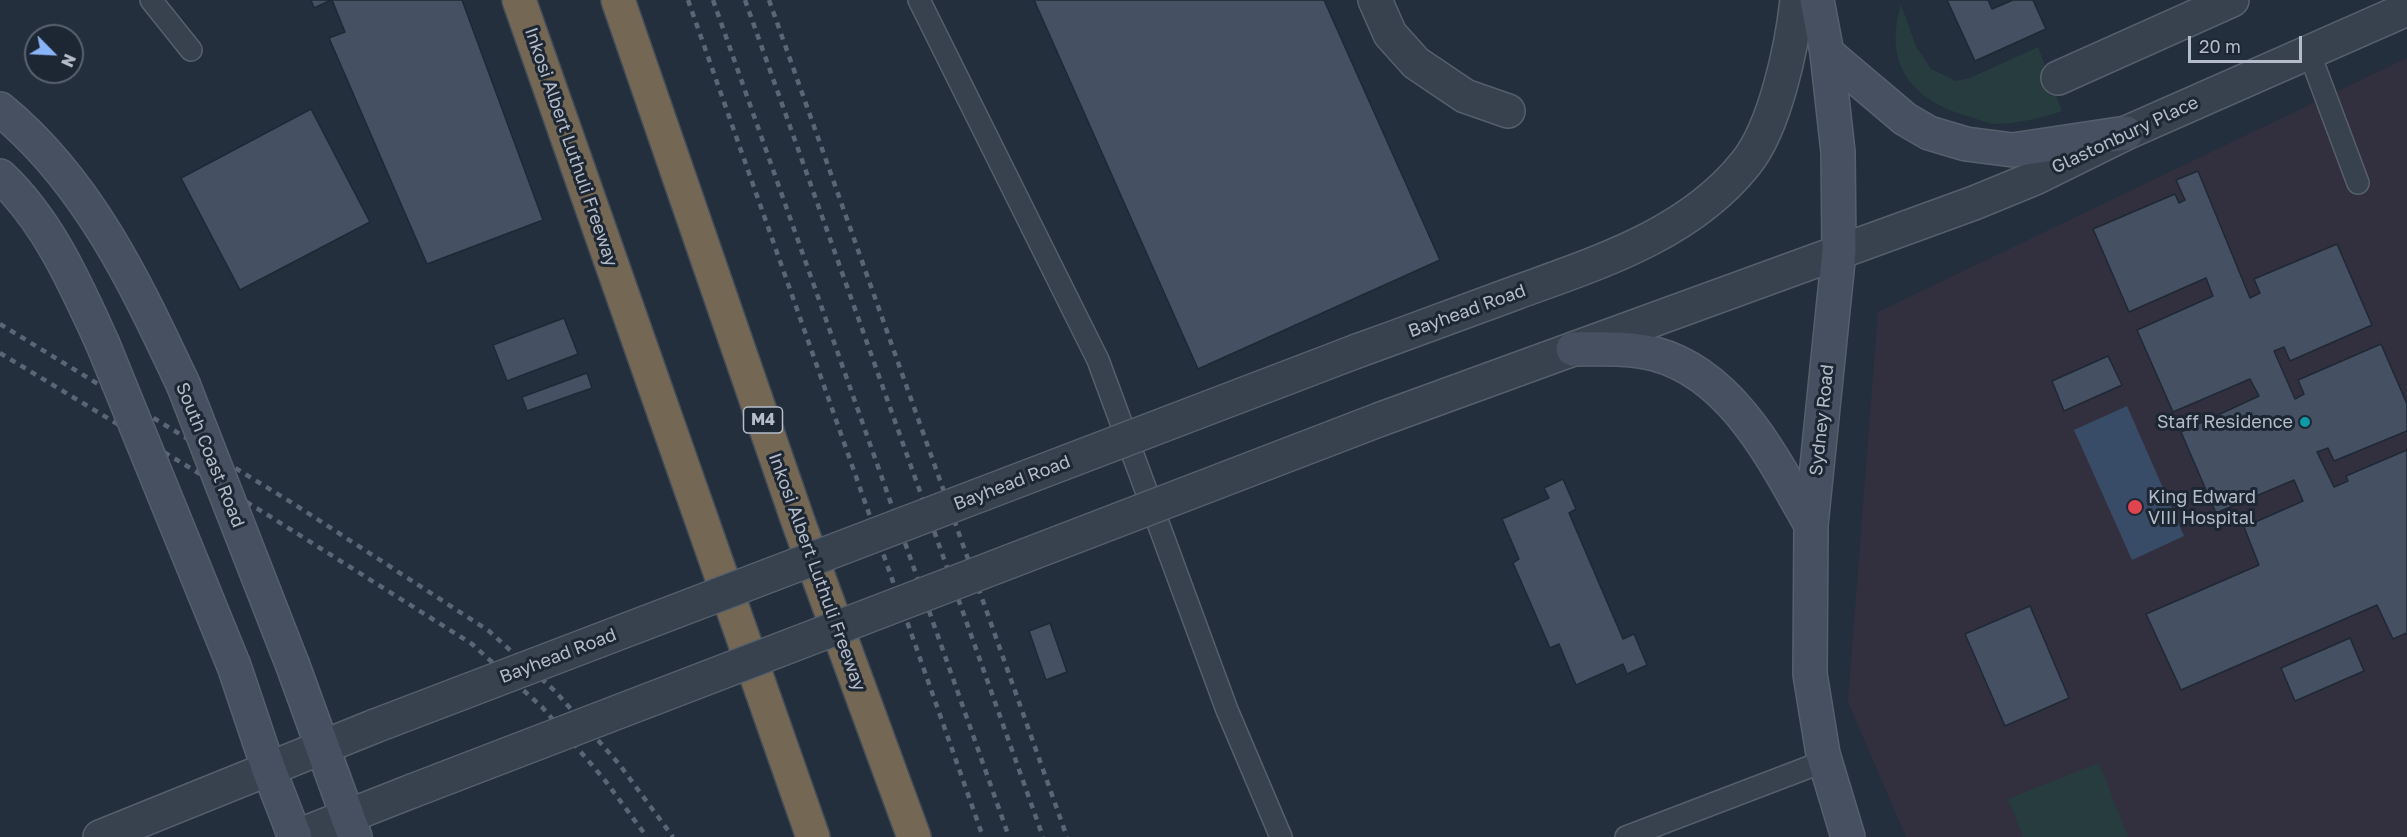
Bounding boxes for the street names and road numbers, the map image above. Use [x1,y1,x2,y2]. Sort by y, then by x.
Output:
street label: Inkosi Albert Luthuli Freeway [520,25,622,269]
street label: Glastonbury Place [2048,92,2202,178]
street label: Bayhead Road [1405,280,1529,342]
street label: Sydney Road [1805,363,1839,477]
street label: South Coast Road [171,379,249,531]
road number: M4 [744,407,783,433]
street label: Inkosi Albert Luthuli Freeway [764,450,870,694]
street label: Bayhead Road [951,451,1073,515]
street label: Bayhead Road [497,624,619,688]

